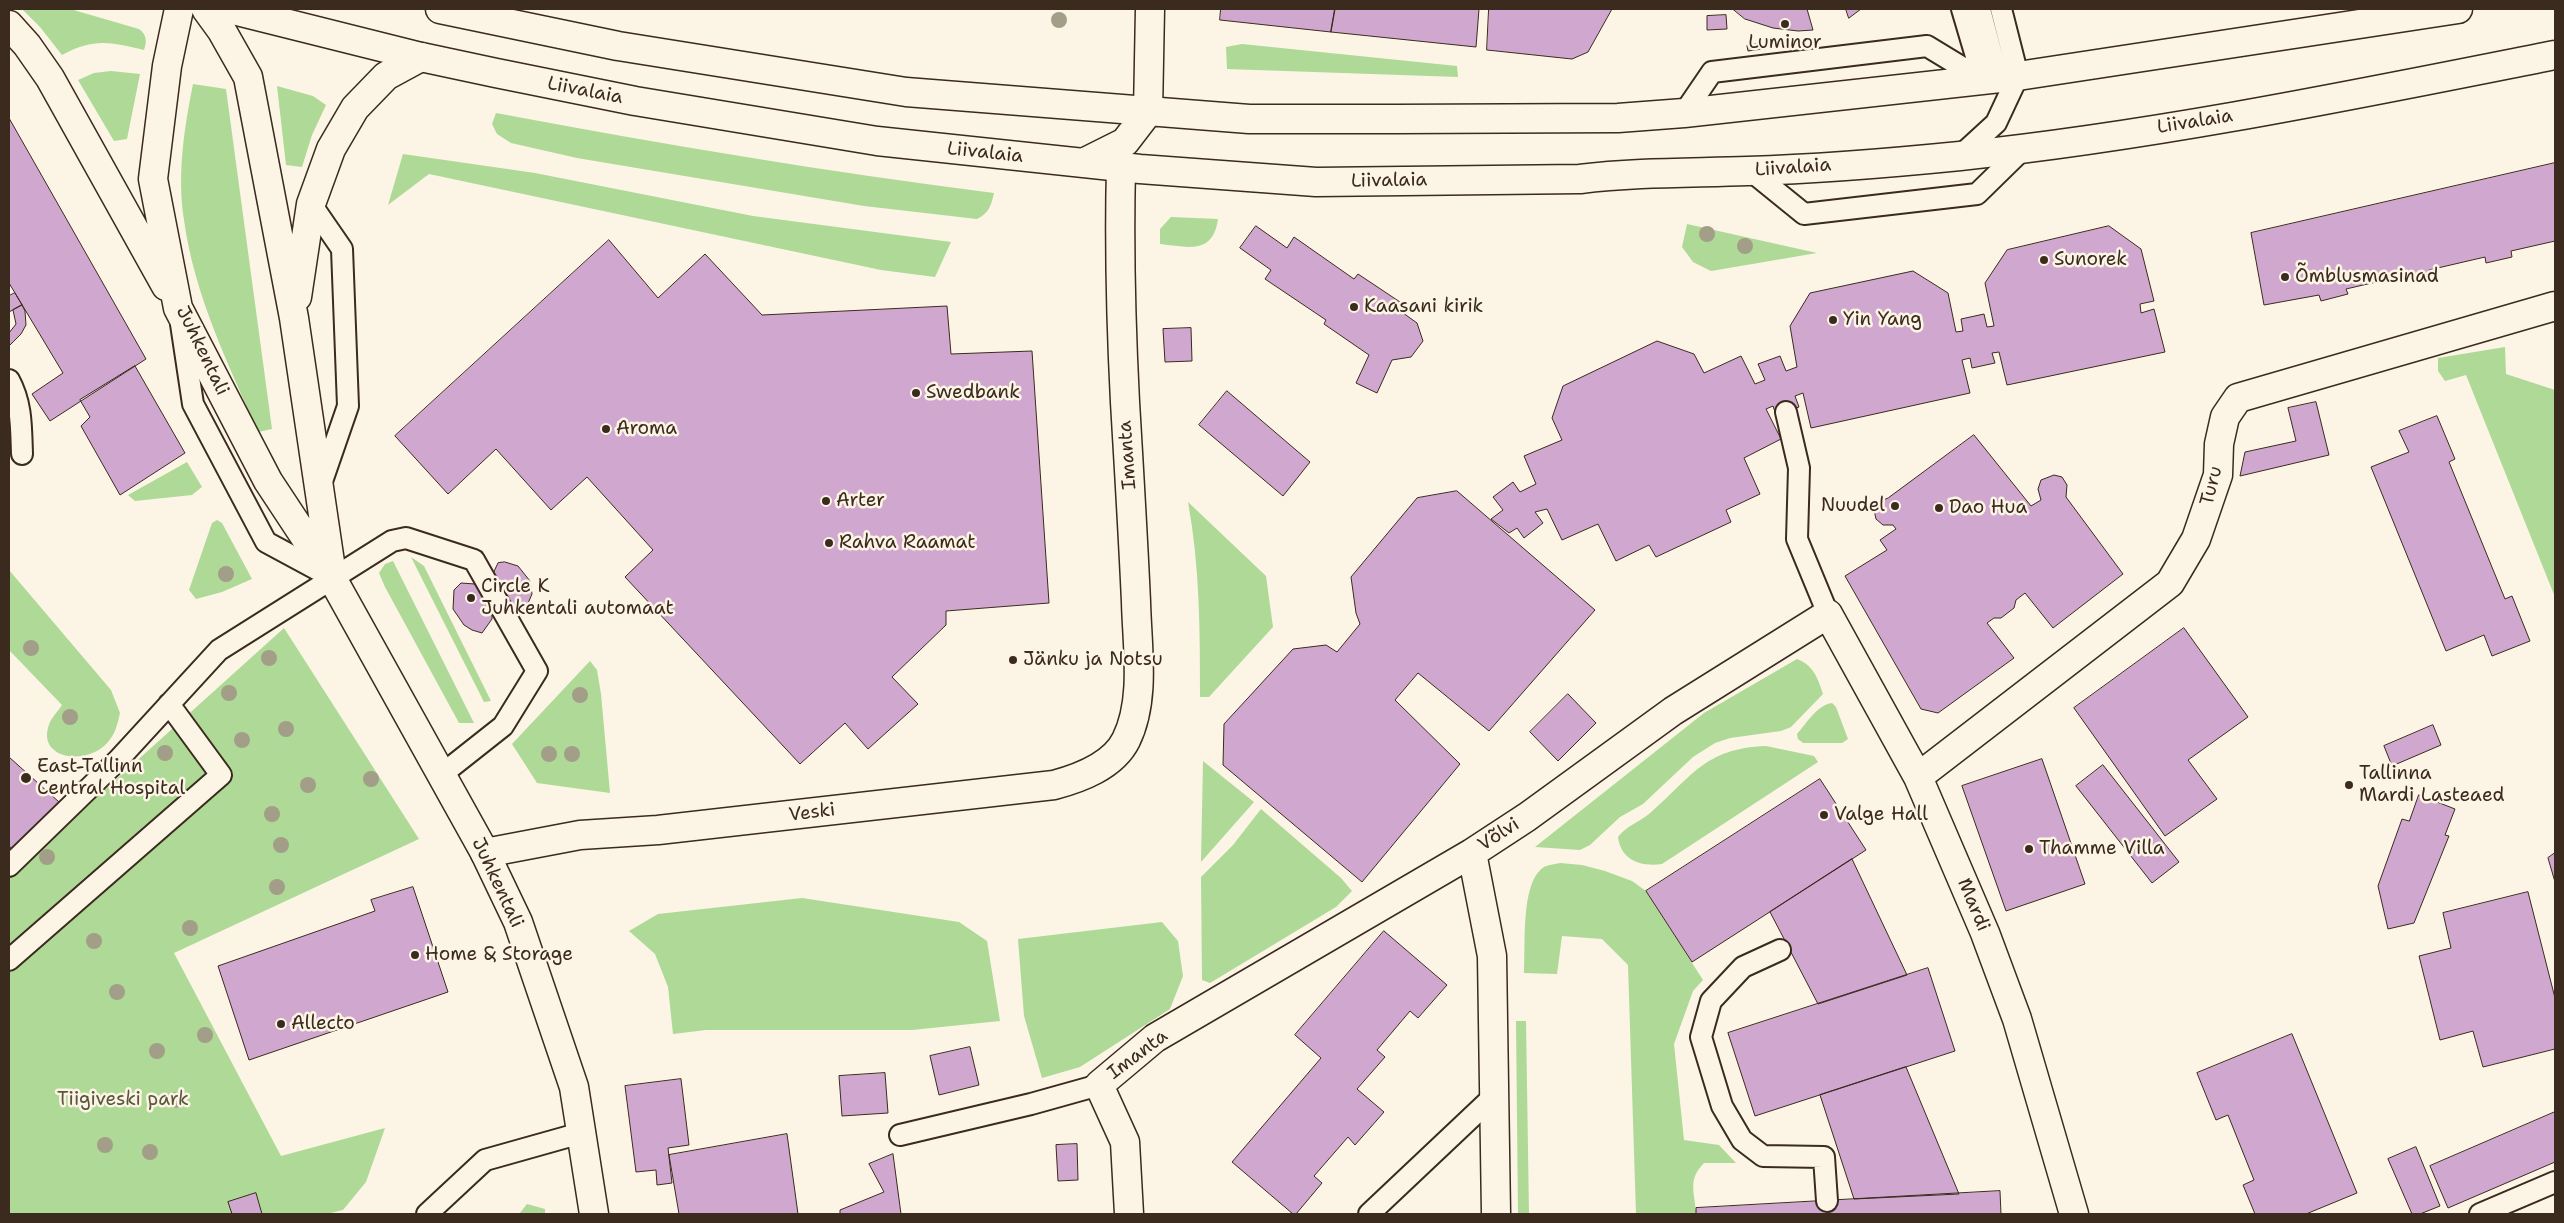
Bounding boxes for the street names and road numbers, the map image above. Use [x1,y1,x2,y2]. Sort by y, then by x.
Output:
street label: Liivalaia [545,73,625,109]
street label: Liivalaia [2155,105,2235,139]
street label: Liivalaia [946,138,1024,168]
street label: Liivalaia [1754,154,1832,182]
street label: Liivalaia [1351,169,1427,193]
street label: Juhkentali [171,303,233,399]
street label: Imanta [1114,420,1142,490]
street label: Turu [2196,464,2228,508]
street label: Veski [787,799,837,827]
street label: Võlvi [1474,813,1524,857]
street label: Juhkentali [466,834,528,932]
street label: Mardi [1952,875,1994,935]
street label: Imanta [1104,1025,1172,1085]

